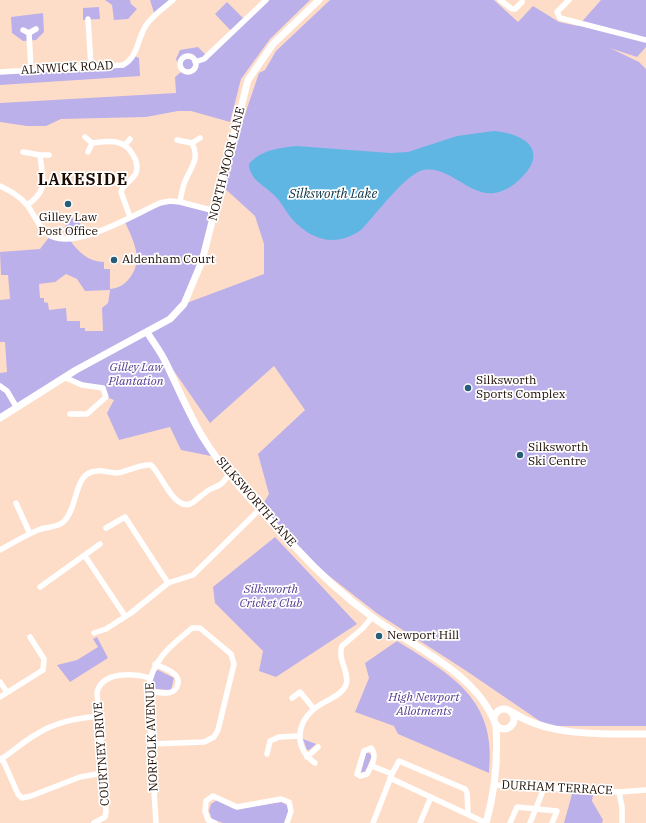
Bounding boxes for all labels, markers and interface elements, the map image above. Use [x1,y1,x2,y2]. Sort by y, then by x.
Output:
street label: ALNWICK ROAD [20,58,114,78]
street label: NORTH MOOR LANE [206,106,248,222]
district label: LAKESIDE [38,170,128,190]
water label: Silksworth Lake [289,186,377,202]
marker: Gilley Law Post Office [63,199,73,209]
place label: Gilley Law Post Office [38,211,98,239]
place label: Aldenham Court [122,253,215,267]
marker: Aldenham Court [109,255,119,265]
park label: Gilley Law Plantation [109,361,163,389]
place label: Silksworth Sports Complex [476,374,565,402]
marker: Silksworth Sports Complex [463,383,473,393]
place label: Silksworth Ski Centre [528,441,588,469]
marker: Silksworth Ski Centre [515,450,525,460]
street label: SILKSWORTH LANE [213,454,299,550]
park label: Silksworth Cricket Club [240,583,302,611]
place label: Newport Hill [387,629,459,643]
marker: Newport Hill [374,631,384,641]
street label: NORFOLK AVENUE [143,682,161,792]
park label: High Newport Allotments [389,691,459,719]
street label: COURTNEY DRIVE [91,702,113,806]
street label: DURHAM TERRACE [501,778,613,798]

